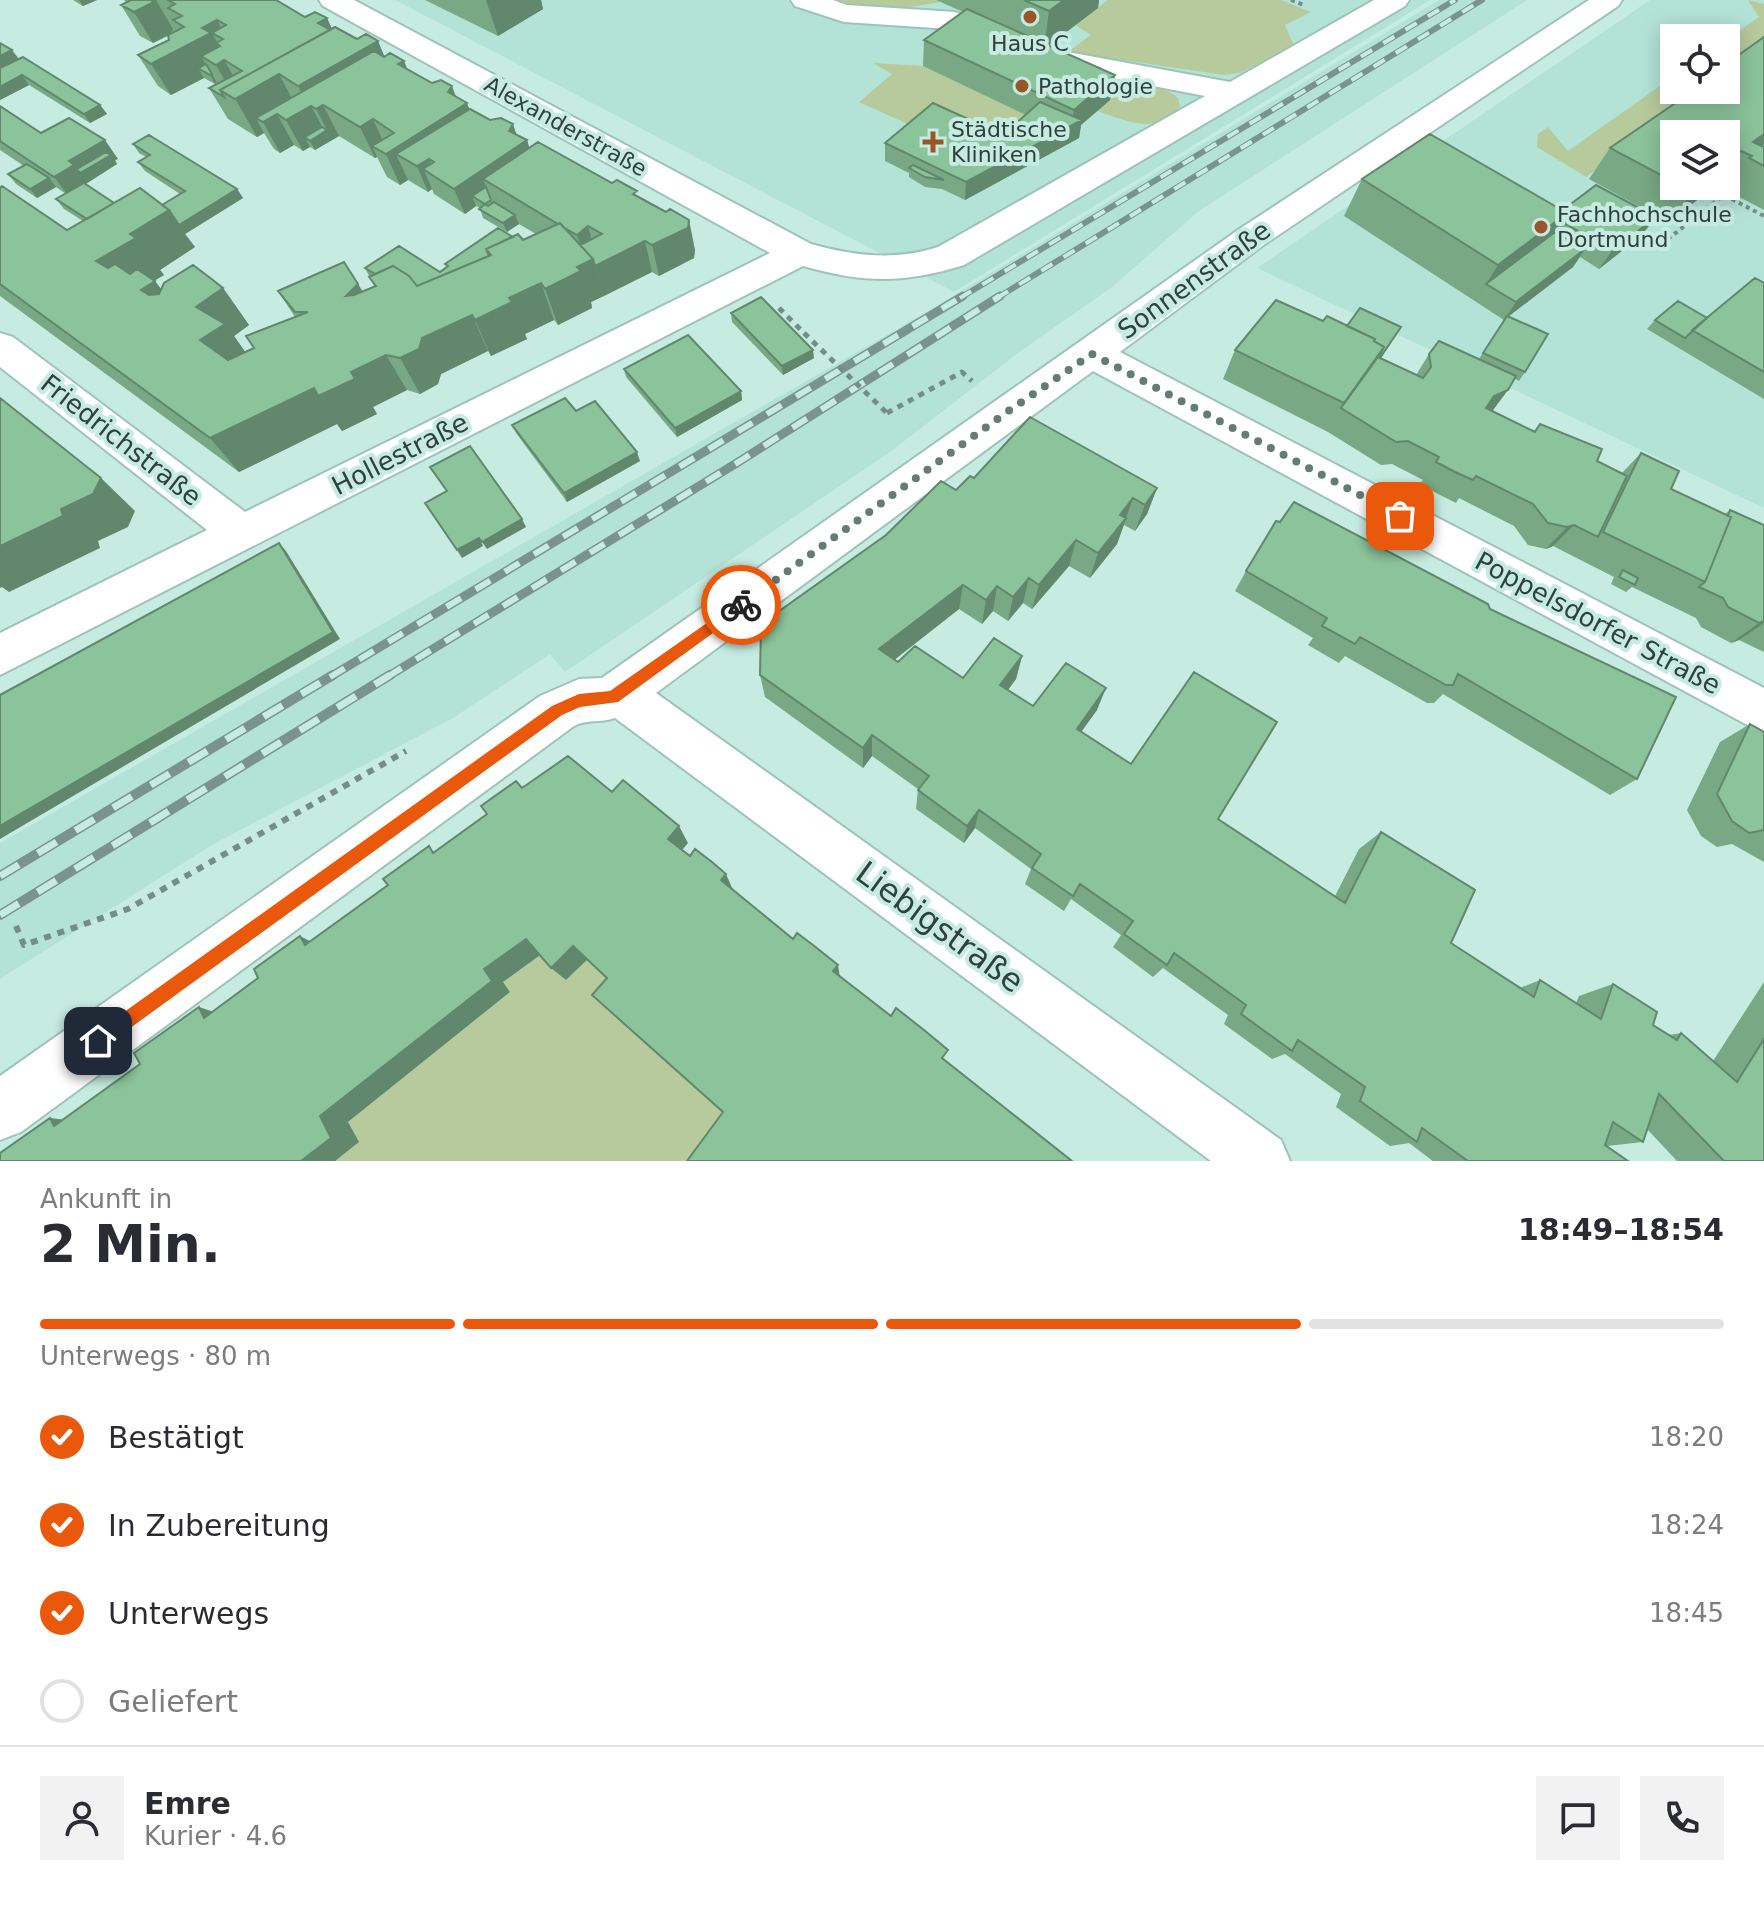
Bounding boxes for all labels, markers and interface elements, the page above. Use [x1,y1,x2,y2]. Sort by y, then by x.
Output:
marker: Haus C [1021,8,1039,26]
map controls [1660,24,1740,200]
button: locate [1660,24,1740,104]
place label: Haus C [991,31,1069,56]
street label: Alexanderstraße [480,72,651,181]
place label: Pathologie [1038,74,1153,99]
marker: Pathologie [1013,77,1031,95]
place label: Städtische Kliniken [951,117,1067,167]
button: layers [1660,120,1740,200]
marker: Städtische Kliniken [922,131,944,153]
place label: Fachhochschule Dortmund [1557,202,1732,252]
street label: Sonnenstraße [1112,215,1276,345]
marker: Fachhochschule Dortmund [1532,218,1550,236]
street label: Friedrichstraße [35,368,207,512]
street label: Hollestraße [327,407,473,501]
pin [1366,482,1434,550]
icon: bag [1378,494,1422,538]
street label: Poppelsdorfer Straße [1470,546,1726,700]
courier [701,565,781,645]
icon: bike [719,583,763,627]
street label: Liebigstraße [849,854,1031,1000]
pin [64,1007,132,1075]
icon: home [76,1019,120,1063]
text: Ankunft in [40,1184,172,1214]
text: 18:49–18:54 [1518,1212,1724,1247]
text: 2 Min. [40,1214,221,1274]
text: Unterwegs · 80 m [40,1341,271,1371]
icon: check [40,1415,84,1459]
text: Bestätigt [108,1420,244,1455]
text: 18:20 [1649,1422,1724,1452]
icon: check [40,1503,84,1547]
text: In Zubereitung [108,1508,330,1543]
text: 18:24 [1649,1510,1724,1540]
icon: check [40,1591,84,1635]
text: Unterwegs [108,1596,269,1631]
text: 18:45 [1649,1598,1724,1628]
text: Geliefert [108,1684,238,1719]
button: person [40,1776,124,1860]
button: chat [1536,1776,1620,1860]
button: phone [1640,1776,1724,1860]
text: Emre [144,1786,231,1821]
text: Kurier · 4.6 [144,1821,287,1851]

